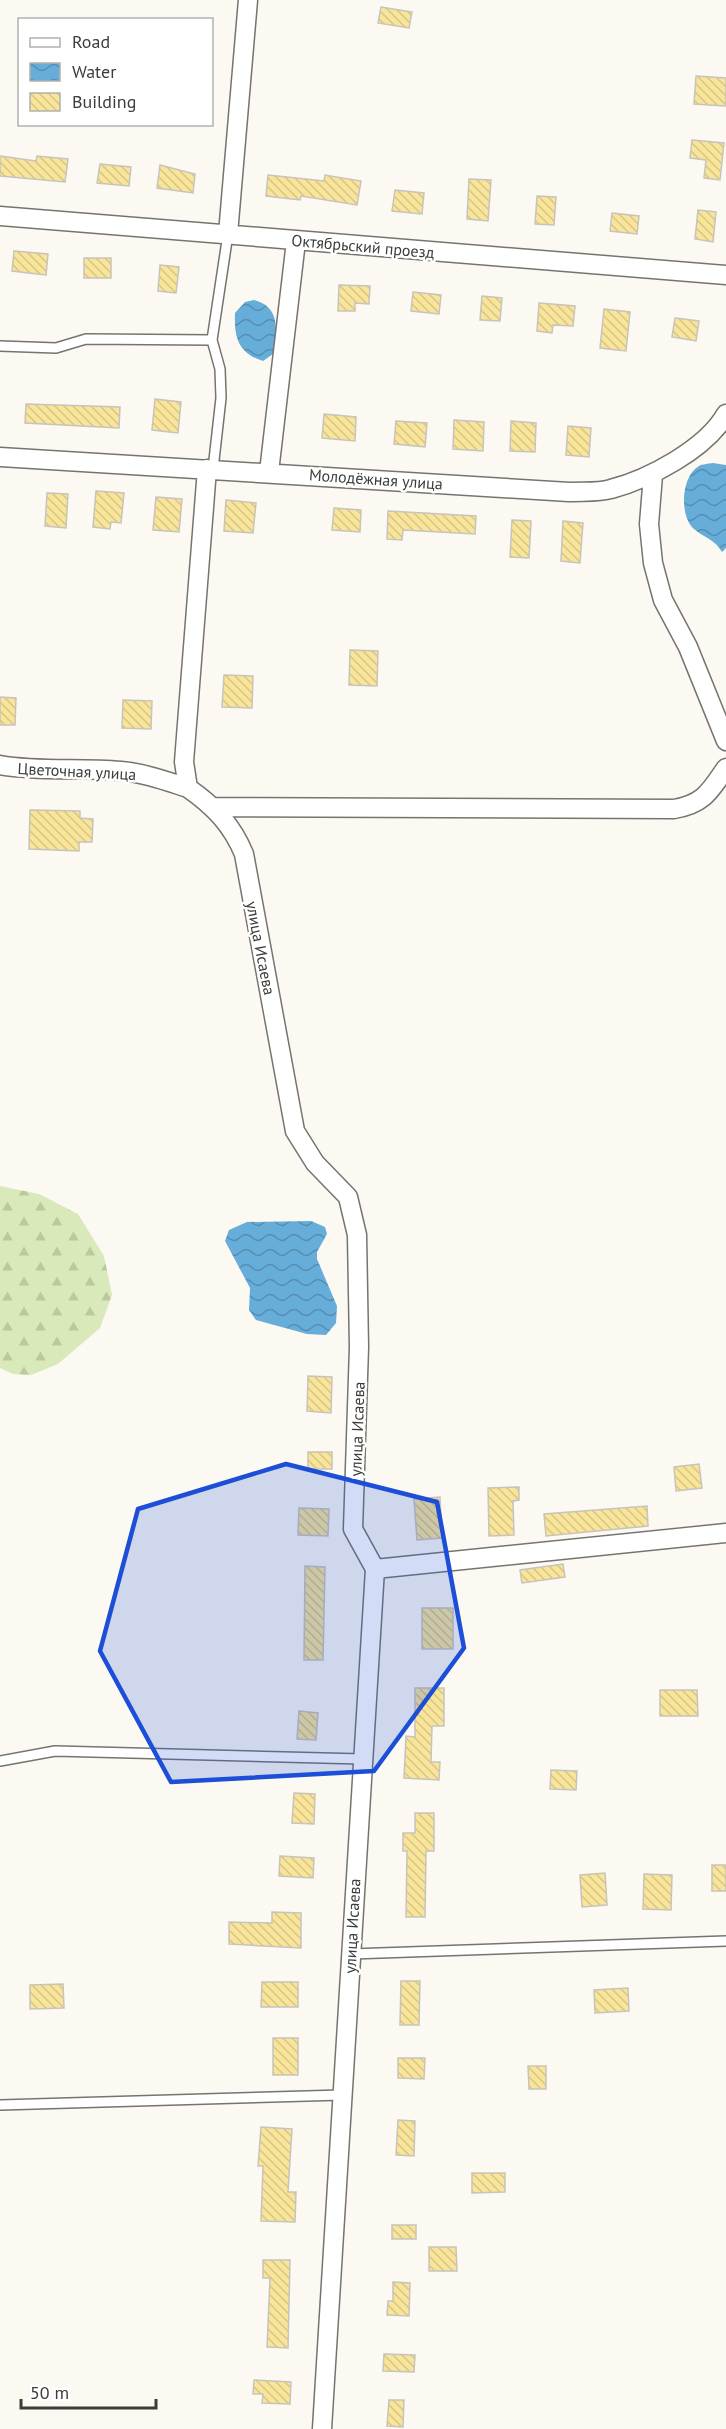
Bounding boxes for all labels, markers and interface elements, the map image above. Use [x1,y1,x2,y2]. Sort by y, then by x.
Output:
legend [18,18,213,126]
text: Road [72,30,110,53]
text: Water [72,60,116,83]
text: Building [72,90,136,113]
street label: Октябрьский проезд [291,230,436,262]
street label: Молодёжная улица [308,464,444,494]
street label: Цветочная улица [17,758,137,784]
street label: улица Исаева [242,899,280,997]
street label: улица Исаева [345,1381,369,1477]
street label: улица Исаева [340,1878,364,1974]
scale bar [21,2372,156,2410]
text: 50 m [30,2381,69,2404]

